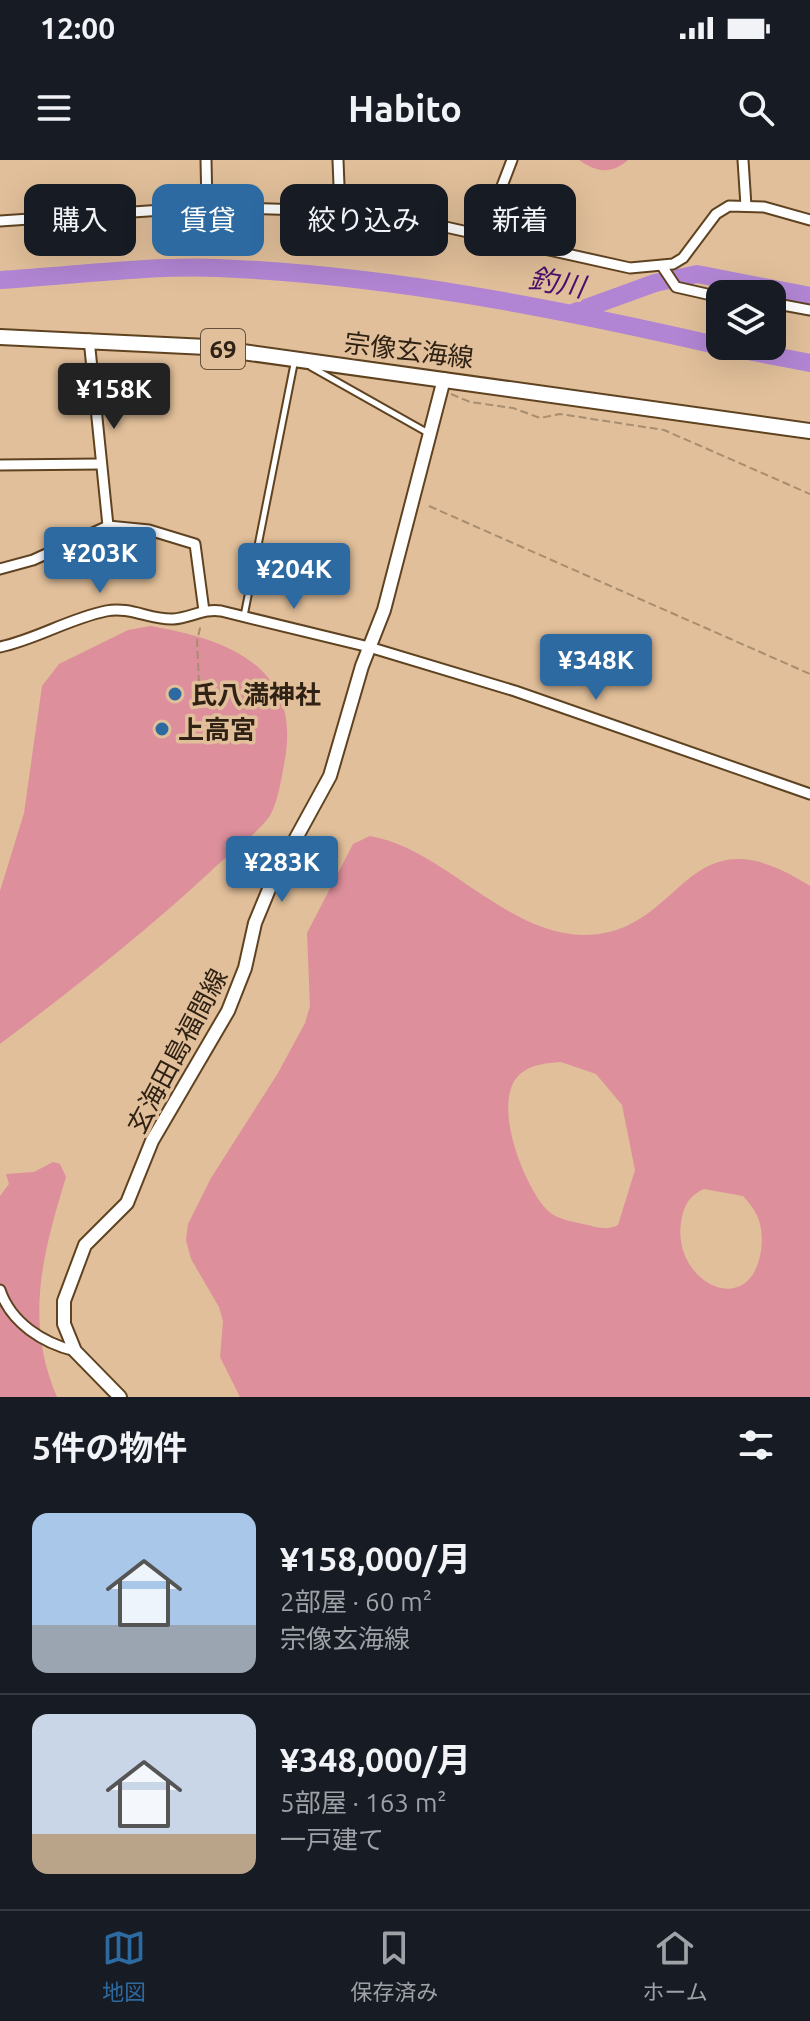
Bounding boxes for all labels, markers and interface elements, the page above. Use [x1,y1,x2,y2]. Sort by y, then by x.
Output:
text: 12:00 [40,11,115,45]
icon: menu [32,86,76,130]
icon: search [734,86,778,130]
text: Habito [348,88,462,129]
chip: 購入 [24,184,136,256]
chip: 賃貸 [152,184,264,256]
chip: 絞り込み [280,184,448,256]
chip: 新着 [464,184,576,256]
water label: 釣川 [527,262,590,303]
map controls [706,280,786,360]
button: layers [706,280,786,360]
street label: 宗像玄海線 [343,328,475,372]
road number: 69 [201,329,245,369]
pin: ¥158K [58,363,170,431]
text: ¥158K [76,374,152,403]
pin: ¥203K [44,527,156,595]
text: ¥203K [62,538,138,567]
pin: ¥204K [238,543,350,611]
text: ¥204K [256,554,332,583]
pin: ¥348K [540,634,652,702]
text: ¥348K [558,645,634,674]
place label: 氏八満神社 [191,680,321,709]
marker: 氏八満神社 [166,685,184,703]
place label: 上高宮 [178,715,256,744]
marker: 上高宮 [153,720,171,738]
pin: ¥283K [226,836,338,904]
text: ¥283K [244,847,320,876]
street label: 玄海田島福間線 [121,964,233,1138]
icon: filters [734,1423,778,1467]
text: 5件の物件 [32,1428,187,1466]
text: ¥158,000/月 [280,1539,471,1577]
icon: home [96,1545,192,1641]
text: 2部屋 · 60 m² [280,1587,432,1616]
text: 宗像玄海線 [280,1624,410,1653]
text: ¥348,000/月 [280,1740,471,1778]
icon: home [96,1746,192,1842]
text: 5部屋 · 163 m² [280,1788,447,1817]
text: 一戸建て [280,1825,384,1854]
tab: 地図 [102,1926,146,2006]
tab: 保存済み [350,1926,438,2006]
tab: ホーム [643,1926,708,2006]

